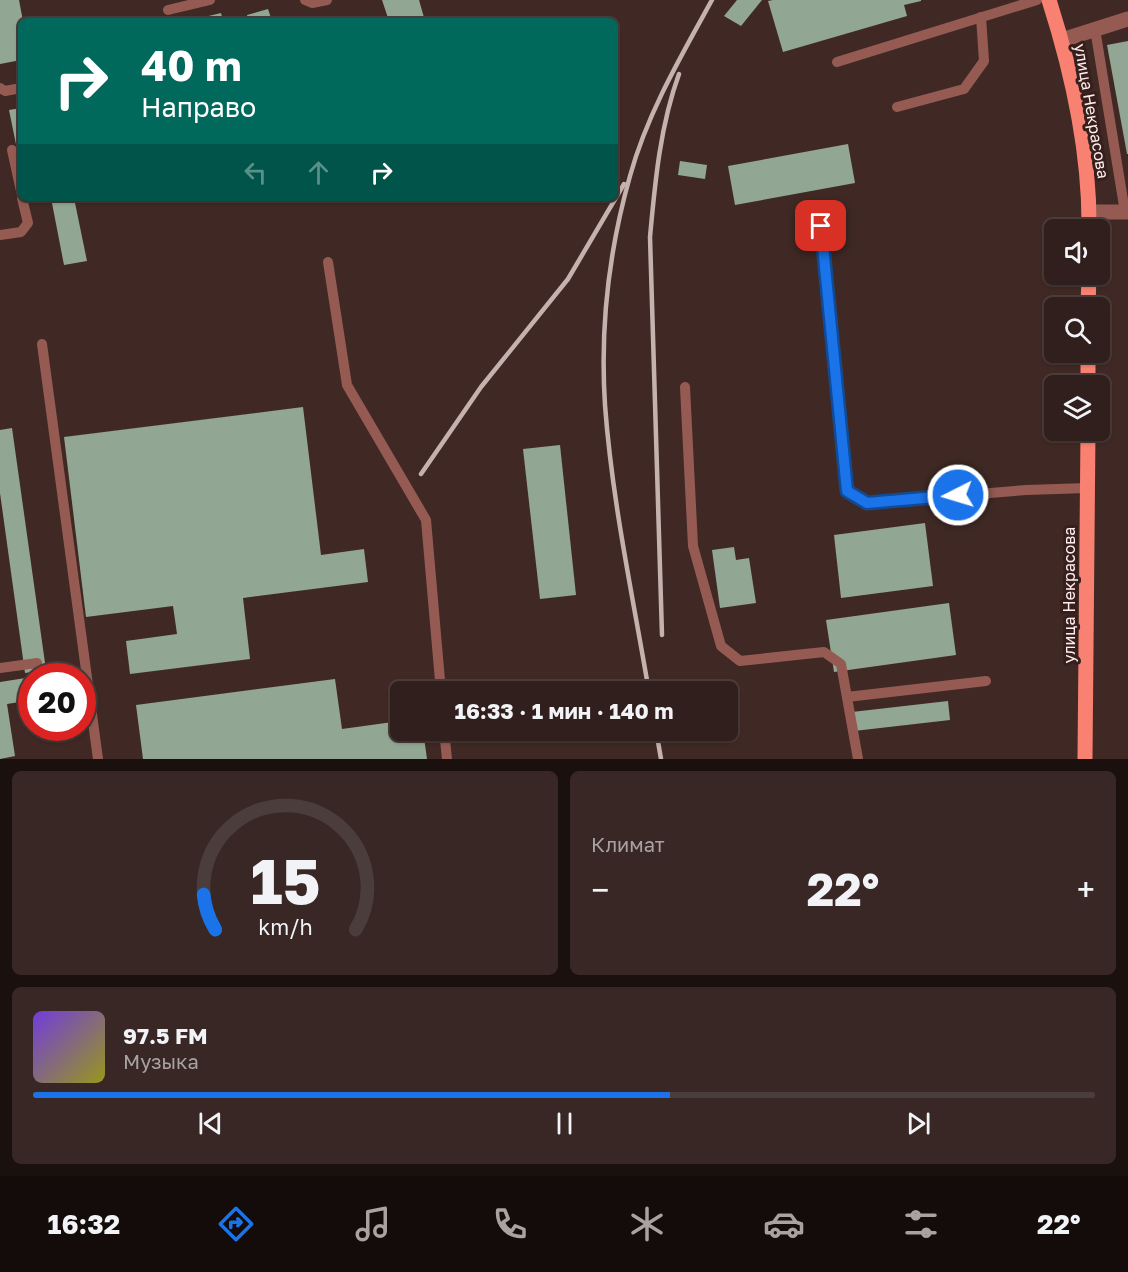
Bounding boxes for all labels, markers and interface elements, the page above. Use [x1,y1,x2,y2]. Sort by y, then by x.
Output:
text: 40 m [141,40,242,90]
icon: right [42,42,120,120]
street label: улица Некрасова [1070,42,1114,180]
text: Направо [141,91,256,123]
icon: left [239,156,272,189]
icon: ahead [302,156,335,189]
icon: right [365,156,398,189]
pin [795,200,846,251]
icon: arrive [804,209,837,242]
map controls [1044,219,1110,441]
button: sound [1044,219,1110,285]
button: search [1044,297,1110,363]
button: layers [1044,375,1110,441]
position arrow [926,463,990,527]
street label: улица Некрасова [1059,527,1079,663]
speed limit sign: 20 [18,663,96,741]
text: 16:33 · 1 мин · 140 m [455,697,673,724]
text: Климат [591,832,665,856]
text: 15 [250,843,320,918]
text: 22° [807,862,879,916]
text: − [591,870,609,909]
text: + [1077,870,1095,909]
text: km/h [258,914,312,940]
text: 97.5 FM [123,1022,208,1049]
text: Музыка [123,1049,199,1073]
icon: previous [194,1107,227,1140]
icon: pause [548,1107,581,1140]
icon: next [902,1107,935,1140]
icon: directions [215,1203,257,1245]
icon: music [352,1203,394,1245]
icon: phone [489,1203,531,1245]
icon: climate [626,1203,668,1245]
icon: car [763,1203,805,1245]
icon: filters [900,1203,942,1245]
text: 16:32 [47,1208,120,1240]
text: 22° [1037,1208,1081,1240]

